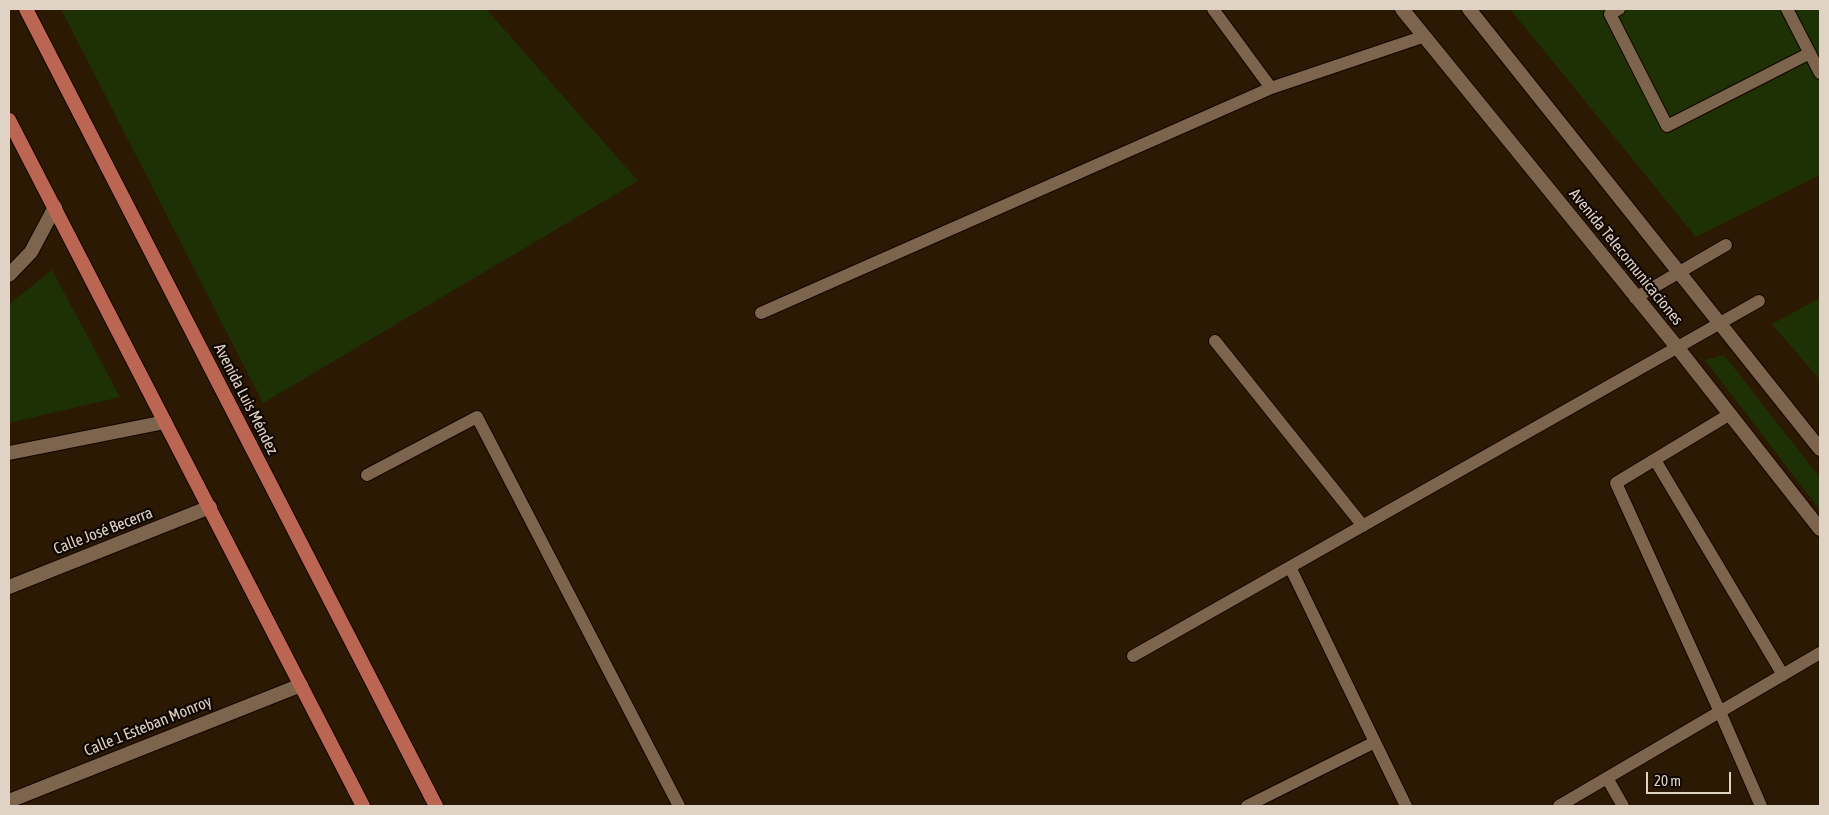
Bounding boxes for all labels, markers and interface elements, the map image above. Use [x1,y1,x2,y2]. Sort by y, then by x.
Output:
street label: Avenida Telecomunicaciones [1565,185,1687,329]
street label: Avenida Luis Méndez [210,340,282,458]
street label: Calle José Becerra [51,503,155,559]
street label: Calle 1 Esteban Monroy [81,692,215,760]
scale bar [1649,762,1734,794]
text: 20 m [1654,772,1681,789]

